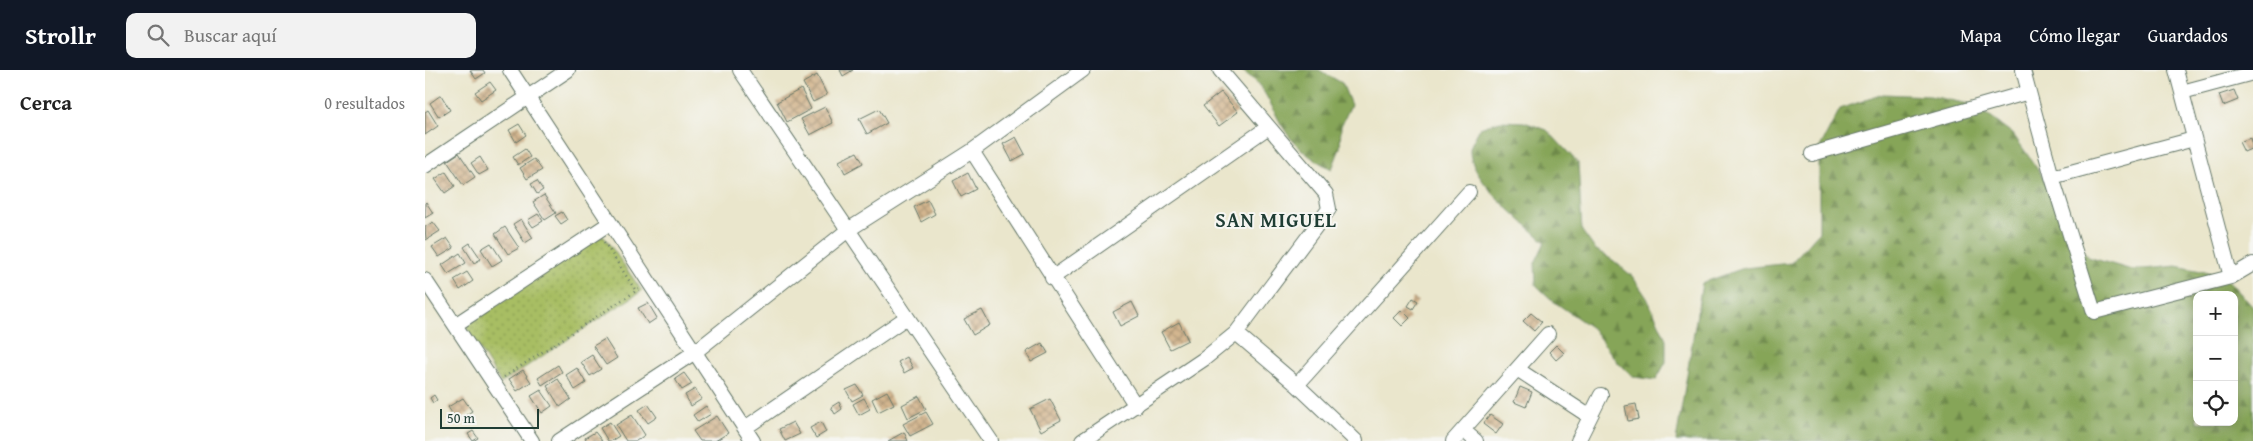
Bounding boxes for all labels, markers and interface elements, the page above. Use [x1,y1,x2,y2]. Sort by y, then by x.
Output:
search box [126,13,476,58]
text: Strollr [25,18,96,53]
icon: search [144,21,172,49]
text: Buscar aquí [184,21,277,49]
text: Mapa [1960,22,2002,49]
text: Cómo llegar [2030,22,2120,49]
text: Guardados [2148,22,2228,49]
text: Cerca [20,87,72,118]
text: 0 resultados [324,91,405,115]
district label: SAN MIGUEL [1215,205,1337,234]
map controls [2193,291,2238,426]
button: + [2193,291,2238,336]
button: − [2193,336,2238,381]
button: locate [2193,381,2238,426]
scale bar [440,406,539,429]
text: 50 m [447,408,475,428]

